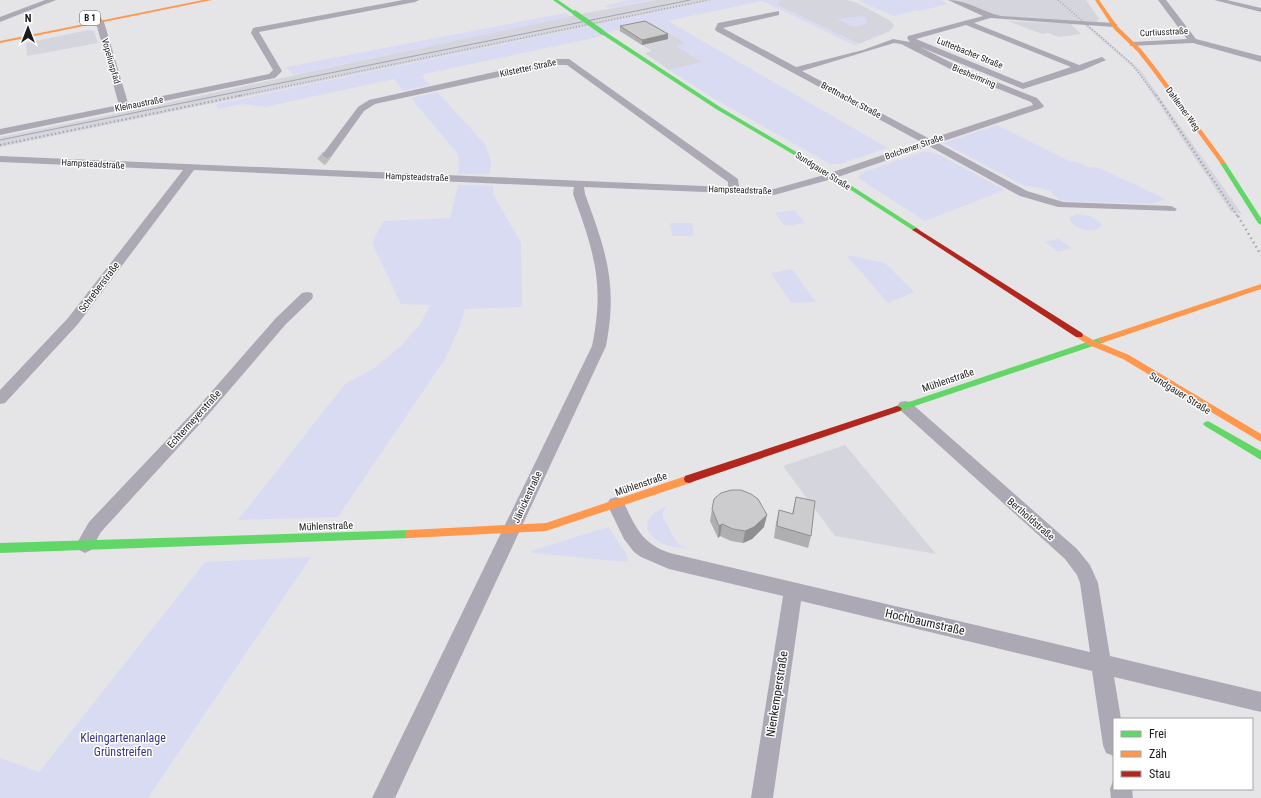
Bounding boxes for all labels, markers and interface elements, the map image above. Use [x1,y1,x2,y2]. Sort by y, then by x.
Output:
north arrow [8,8,48,48]
road number: B 1 [80,11,100,25]
text: N [25,12,32,25]
street label: Curtiusstraße [1140,26,1188,38]
street label: Lutterbacher Straße [936,35,1004,71]
street label: Vopeliuspfad [100,37,122,85]
street label: Kilstetter Straße [499,57,557,79]
street label: Biesheimring [951,62,997,90]
street label: Brettnacher Straße [819,80,883,120]
street label: Dahlemer Weg [1164,85,1202,133]
street label: Kleinaustraße [114,94,164,114]
street label: Bolchener Straße [884,132,944,162]
street label: Sundgauer Straße [794,150,852,192]
street label: Hampsteadstraße [61,157,125,171]
street label: Hampsteadstraße [385,171,449,183]
street label: Hampsteadstraße [708,184,772,196]
street label: Schreberstraße [77,259,122,314]
street label: Mühlenstraße [921,366,976,394]
street label: Sundgauer Straße [1147,370,1213,416]
street label: Echtermeyerstraße [165,388,223,450]
street label: Jänickestraße [510,469,544,524]
street label: Mühlenstraße [614,470,669,498]
street label: Bertholdstraße [1005,496,1057,543]
street label: Mühlenstraße [299,520,354,532]
street label: Hochbaumstraße [884,606,967,638]
street label: Nienkemperstraße [763,650,791,738]
legend [1113,718,1253,790]
text: Frei [1149,727,1167,741]
park label: Kleingartenanlage Grünstreifen [80,731,166,759]
text: Zäh [1149,747,1167,761]
text: Stau [1149,767,1171,781]

